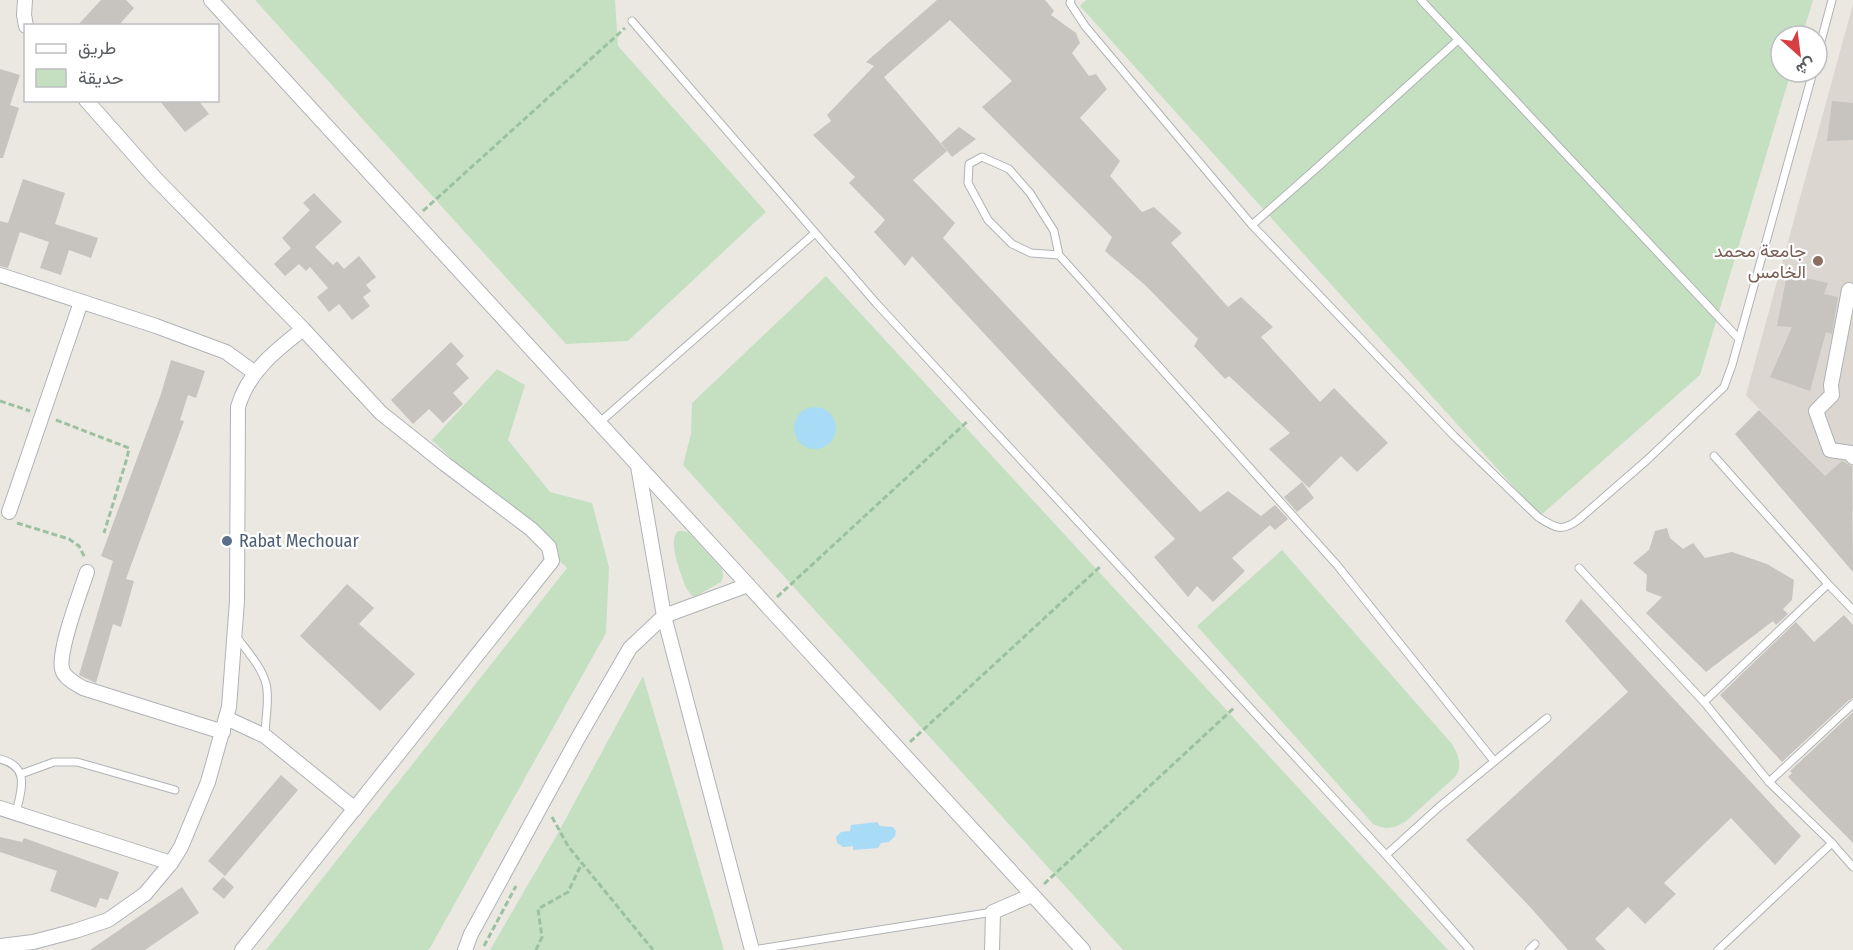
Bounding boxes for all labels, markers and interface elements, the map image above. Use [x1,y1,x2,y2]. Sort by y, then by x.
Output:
legend [24,24,219,102]
north arrow [1769,24,1829,84]
text: طريق [78,37,116,59]
text: ش [1793,54,1819,80]
text: حديقة [78,67,124,89]
place label: جامعة محمد الخامس [1714,240,1806,283]
marker: جامعة محمد الخامس [1811,254,1825,268]
place label: Rabat Mechouar [239,530,359,552]
marker: Rabat Mechouar [220,534,234,548]

